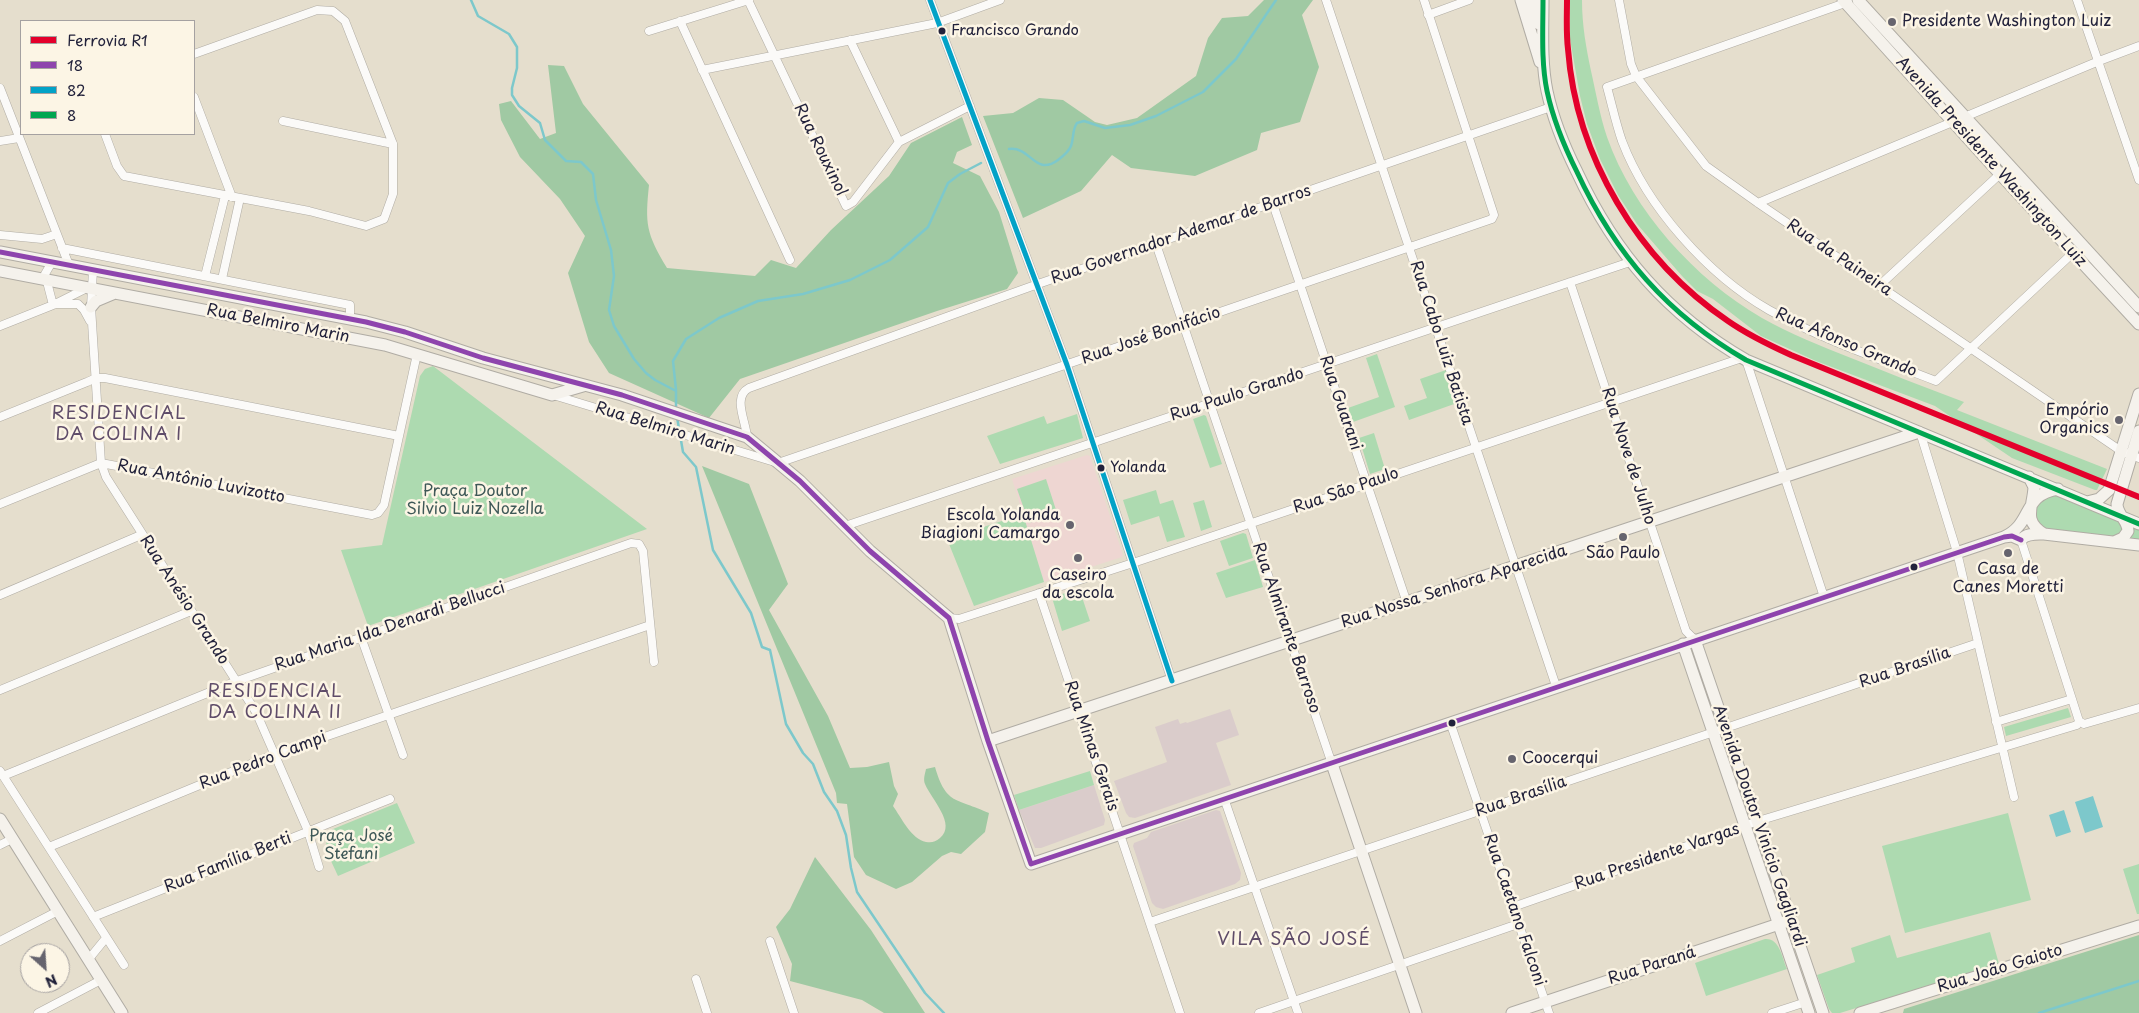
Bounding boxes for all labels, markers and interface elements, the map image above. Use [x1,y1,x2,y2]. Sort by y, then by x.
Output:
place label: Presidente Washington Luiz [1902,12,2111,32]
marker: Presidente Washington Luiz [1886,16,1898,28]
legend [20,20,195,135]
place label: Francisco Grando [951,22,1079,40]
marker: Francisco Grando [937,26,947,36]
text: Ferrovia R1 [67,28,148,51]
text: 18 [67,53,83,76]
street label: Avenida Presidente Washington Luiz [1892,53,2090,271]
text: 82 [67,78,86,101]
street label: Rua Rouxinol [789,101,851,199]
text: 8 [67,103,76,126]
street label: Rua Governador Ademar de Barros [1048,181,1314,289]
street label: Rua da Paineira [1783,216,1895,300]
street label: Rua Cabo Luiz Batista [1405,258,1477,428]
street label: Rua Belmiro Marin [205,301,351,347]
street label: Rua José Bonifácio [1079,303,1223,369]
street label: Rua Afonso Grando [1772,304,1920,382]
street label: Rua Guarani [1315,353,1365,453]
street label: Rua Paulo Grando [1168,364,1306,426]
street label: Rua Nove de Julho [1597,385,1659,527]
street label: Rua Belmiro Marin [593,399,737,459]
place label: Empório Organics [2039,401,2109,439]
district label: RESIDENCIAL DA COLINA I [51,403,187,446]
marker: Empório Organics [2113,414,2125,426]
street label: Rua Antônio Luvizotto [116,456,286,508]
place label: Yolanda [1110,459,1166,477]
marker: Yolanda [1096,463,1106,473]
street label: Rua São Paulo [1291,464,1401,518]
park label: Praça Doutor Silvio Luiz Nozella [406,482,544,520]
place label: Escola Yolanda Biagioni Camargo [920,506,1060,544]
marker: Escola Yolanda Biagioni Camargo [1064,519,1076,531]
marker: São Paulo [1617,531,1629,543]
street label: Rua Anésio Grando [135,532,233,668]
street label: Rua Almirante Barroso [1248,540,1324,716]
street label: Rua Nossa Senhora Aparecida [1339,541,1569,633]
place label: São Paulo [1586,544,1660,564]
marker: Casa de Canes Moretti [2002,547,2014,559]
marker: Caseiro da escola [1072,552,1084,564]
place label: Casa de Canes Moretti [1952,560,2064,598]
unlabelled marker [1909,562,1919,572]
place label: Caseiro da escola [1042,566,1114,604]
street label: Rua Maria Ida Denardi Bellucci [272,578,508,676]
street label: Rua Brasília [1857,643,1953,693]
street label: Rua Minas Gerais [1060,678,1122,814]
district label: RESIDENCIAL DA COLINA II [207,681,343,724]
street label: Avenida Doutor Vinício Gagliardi [1708,702,1810,950]
unlabelled marker [1447,718,1457,728]
street label: Rua Pedro Campi [197,728,329,794]
place label: Coocerqui [1522,749,1598,769]
marker: Coocerqui [1506,753,1518,765]
street label: Rua Brasília [1473,772,1569,822]
street label: Rua Presidente Vargas [1572,820,1742,894]
park label: Praça José Stefani [309,827,393,865]
street label: Rua Família Berti [162,829,294,897]
street label: Rua Caetano Falconi [1479,831,1549,989]
district label: VILA SÃO JOSÉ [1217,929,1371,951]
street label: Rua João Gaioto [1935,941,2065,997]
north arrow [20,943,70,993]
street label: Rua Paraná [1606,943,1698,989]
text: N [42,969,61,993]

